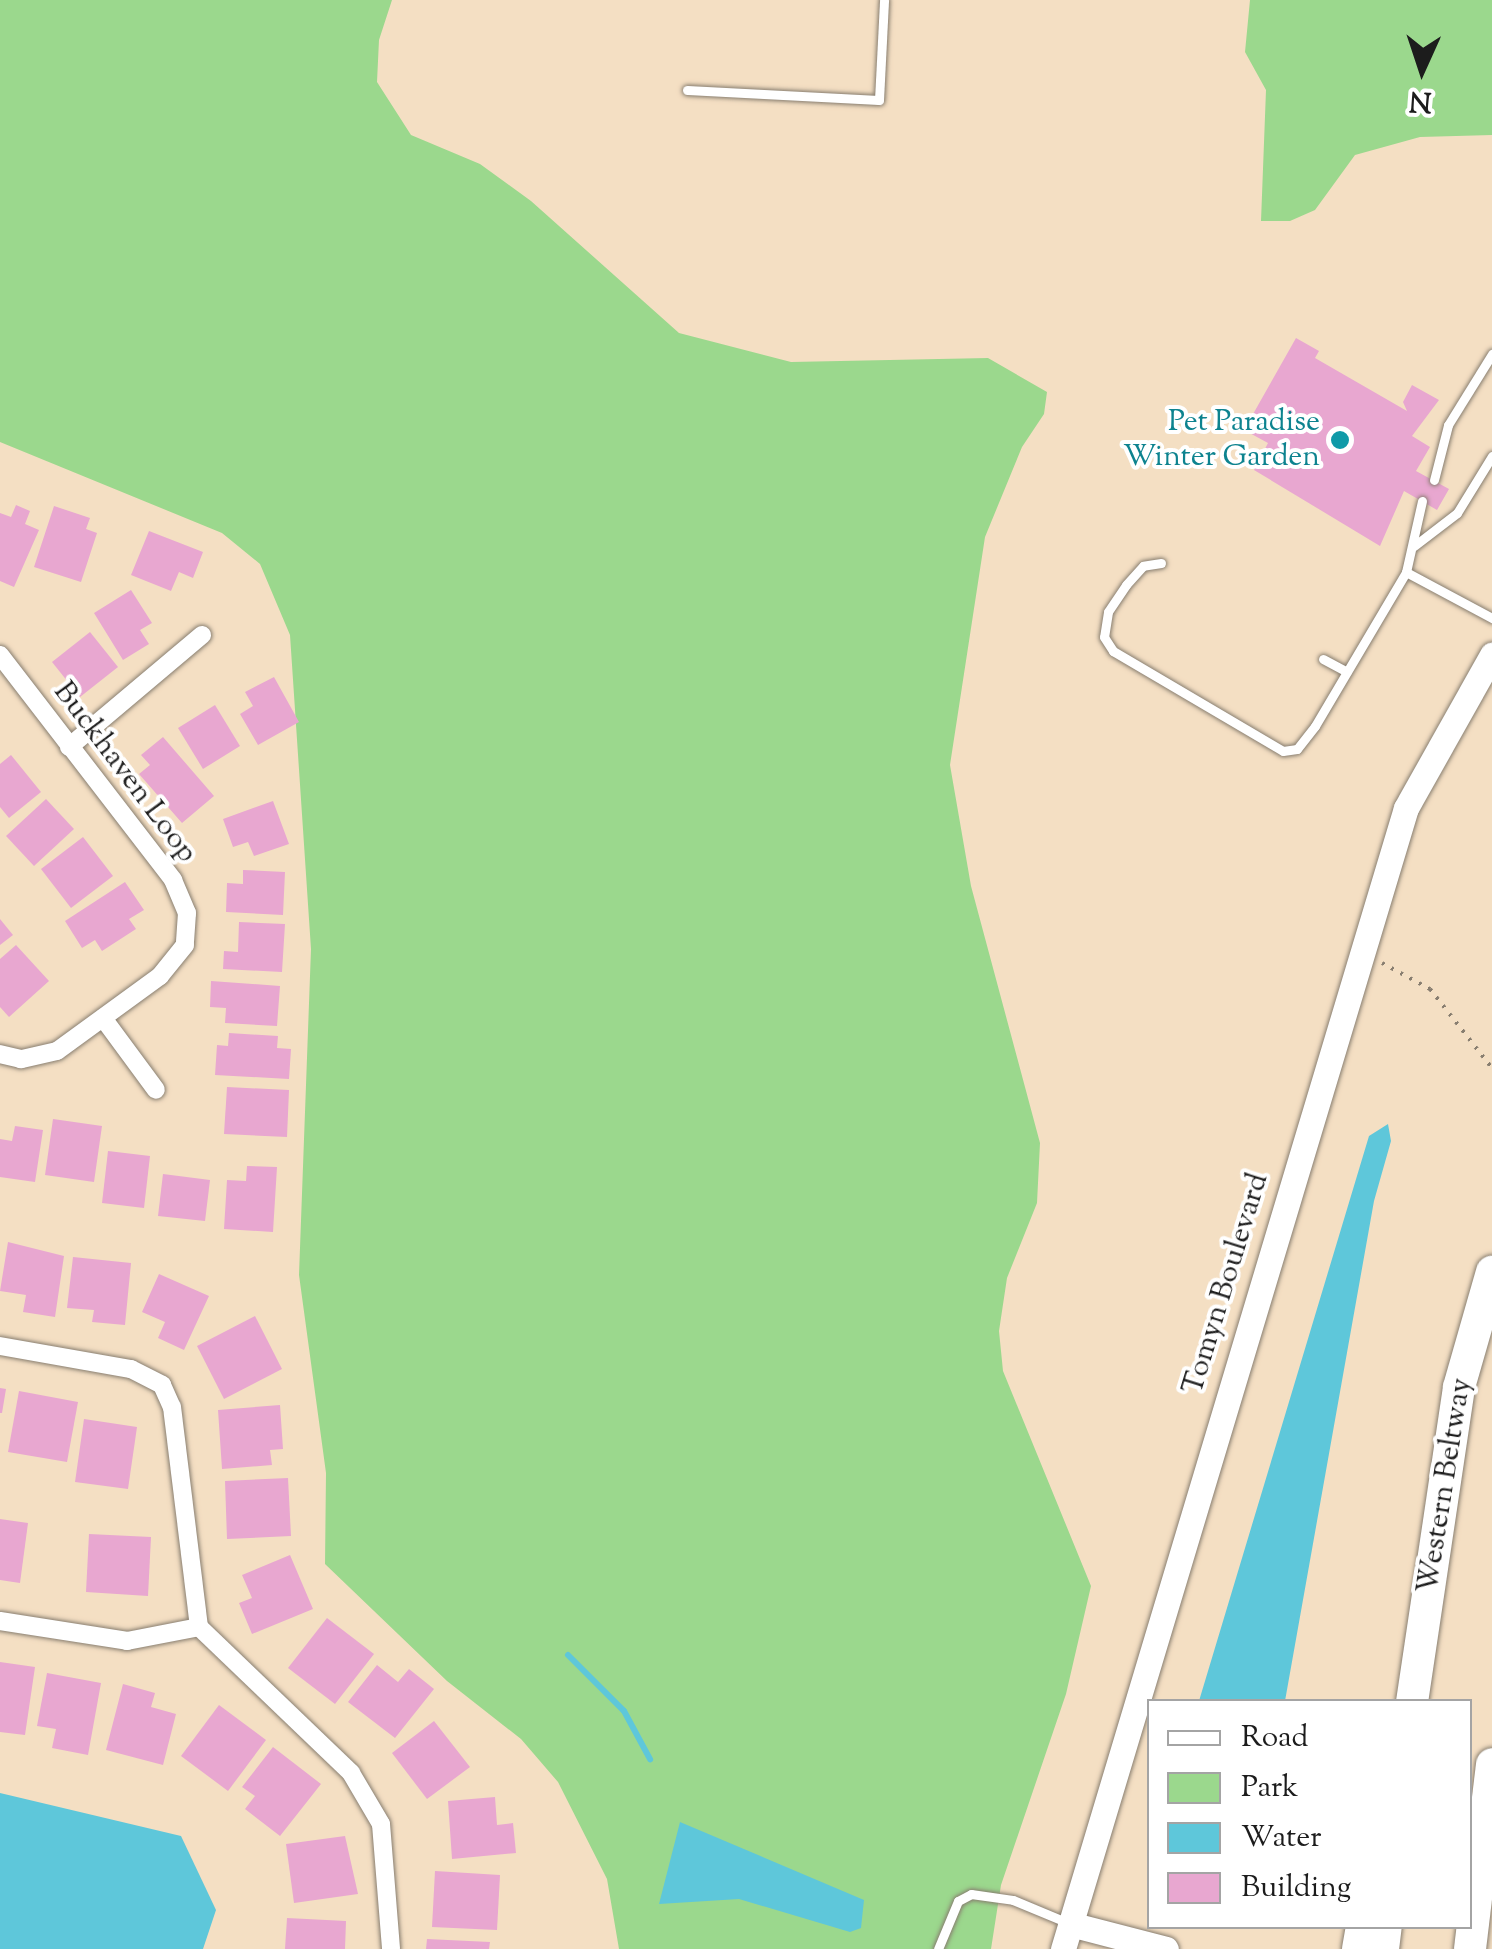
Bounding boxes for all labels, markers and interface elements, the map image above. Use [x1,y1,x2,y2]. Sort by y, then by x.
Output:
north arrow [1372,20,1472,120]
text: N [1408,79,1433,121]
place label: Pet Paradise Winter Garden [1123,405,1320,476]
marker: Pet Paradise Winter Garden [1329,429,1351,451]
street label: Buckhaven Loop [44,675,204,871]
street label: Tomyn Boulevard [1176,1169,1278,1399]
street label: Western Beltway [1411,1376,1481,1596]
legend [1147,1699,1472,1929]
text: Road [1241,1717,1308,1760]
text: Park [1241,1767,1298,1810]
text: Water [1241,1817,1322,1860]
text: Building [1241,1867,1351,1910]

